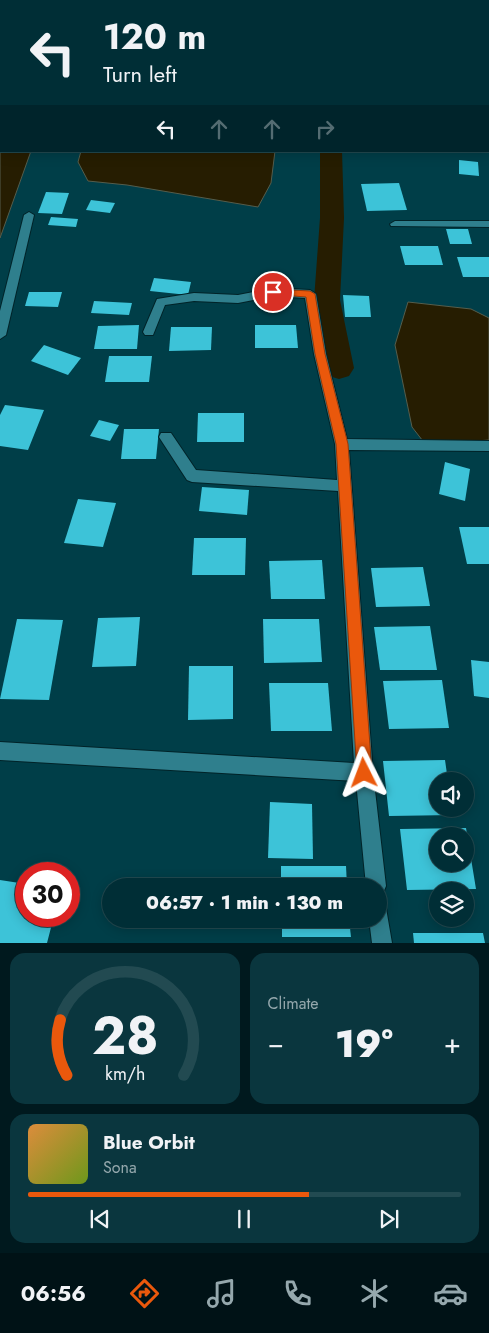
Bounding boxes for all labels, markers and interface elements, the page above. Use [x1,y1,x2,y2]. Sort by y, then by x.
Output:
text: 120 m [103,12,206,62]
icon: left [20,20,85,85]
text: Turn left [103,58,177,90]
icon: left [152,115,180,143]
icon: ahead [205,115,233,143]
icon: ahead [258,115,286,143]
icon: right [311,115,339,143]
pin [252,271,294,313]
icon: arrive [259,278,287,306]
position arrow [337,746,389,798]
map controls [429,772,474,927]
button: sound [429,772,474,817]
button: search [429,827,474,872]
speed limit sign: 30 [15,862,80,927]
button: layers [429,882,474,927]
text: 06:57 · 1 min · 130 m [146,889,343,916]
text: Climate [268,992,319,1015]
text: 28 [91,998,158,1074]
text: 19° [335,1016,393,1071]
text: − [268,1023,284,1064]
text: + [444,1023,461,1064]
text: km/h [105,1061,145,1087]
text: Blue Orbit [103,1129,195,1156]
text: Sona [103,1156,137,1179]
icon: previous [86,1205,114,1233]
icon: pause [230,1205,258,1233]
icon: next [375,1205,403,1233]
icon: directions [127,1276,162,1311]
icon: music [204,1276,239,1311]
icon: phone [280,1276,315,1311]
icon: climate [357,1276,392,1311]
icon: car [433,1276,468,1311]
text: 06:56 [21,1277,86,1309]

